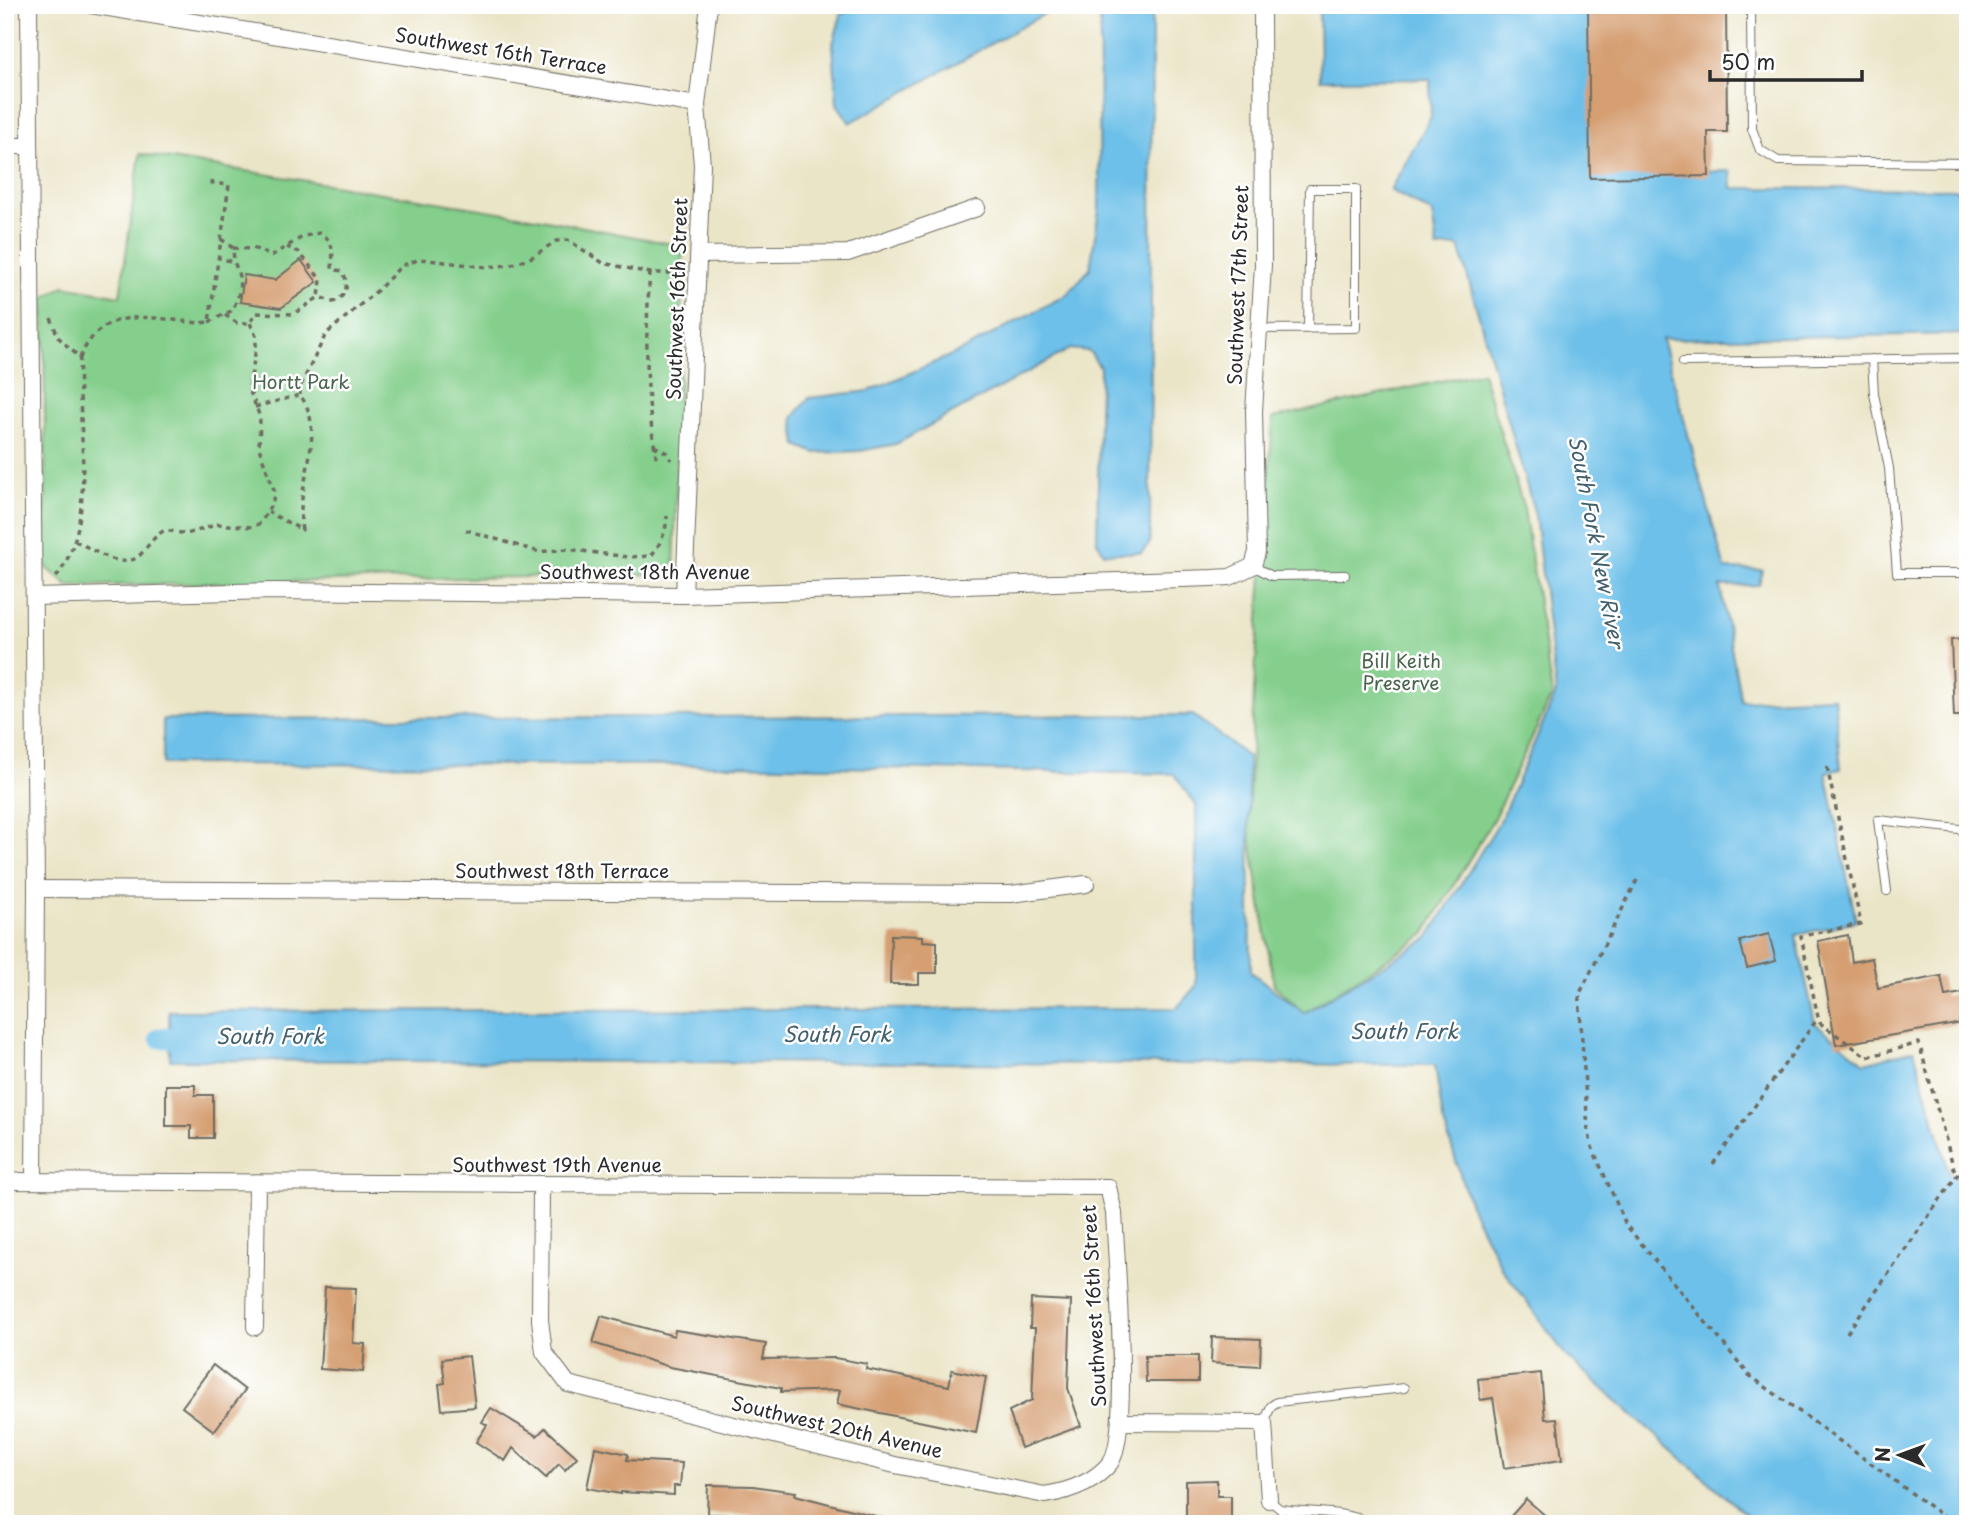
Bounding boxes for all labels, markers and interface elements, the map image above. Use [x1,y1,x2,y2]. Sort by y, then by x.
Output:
street label: Southwest 16th Terrace [393,19,609,81]
scale bar [1710,38,1863,82]
text: 50 m [1721,45,1775,77]
street label: Southwest 17th Street [1220,184,1254,385]
street label: Southwest 16th Street [658,197,694,401]
park label: Hortt Park [252,367,350,395]
water label: South Fork New River [1562,433,1635,653]
street label: Southwest 18th Avenue [540,557,750,585]
park label: Bill Keith Preserve [1361,646,1441,696]
street label: Southwest 18th Terrace [455,856,669,884]
water label: South Fork [1350,1014,1459,1046]
water label: South Fork [783,1017,892,1049]
water label: South Fork [216,1019,325,1051]
street label: Southwest 19th Avenue [452,1150,662,1178]
street label: Southwest 16th Street [1074,1204,1112,1408]
street label: Southwest 20th Avenue [729,1388,946,1464]
north arrow [1864,1420,1934,1490]
text: N [1868,1447,1896,1462]

